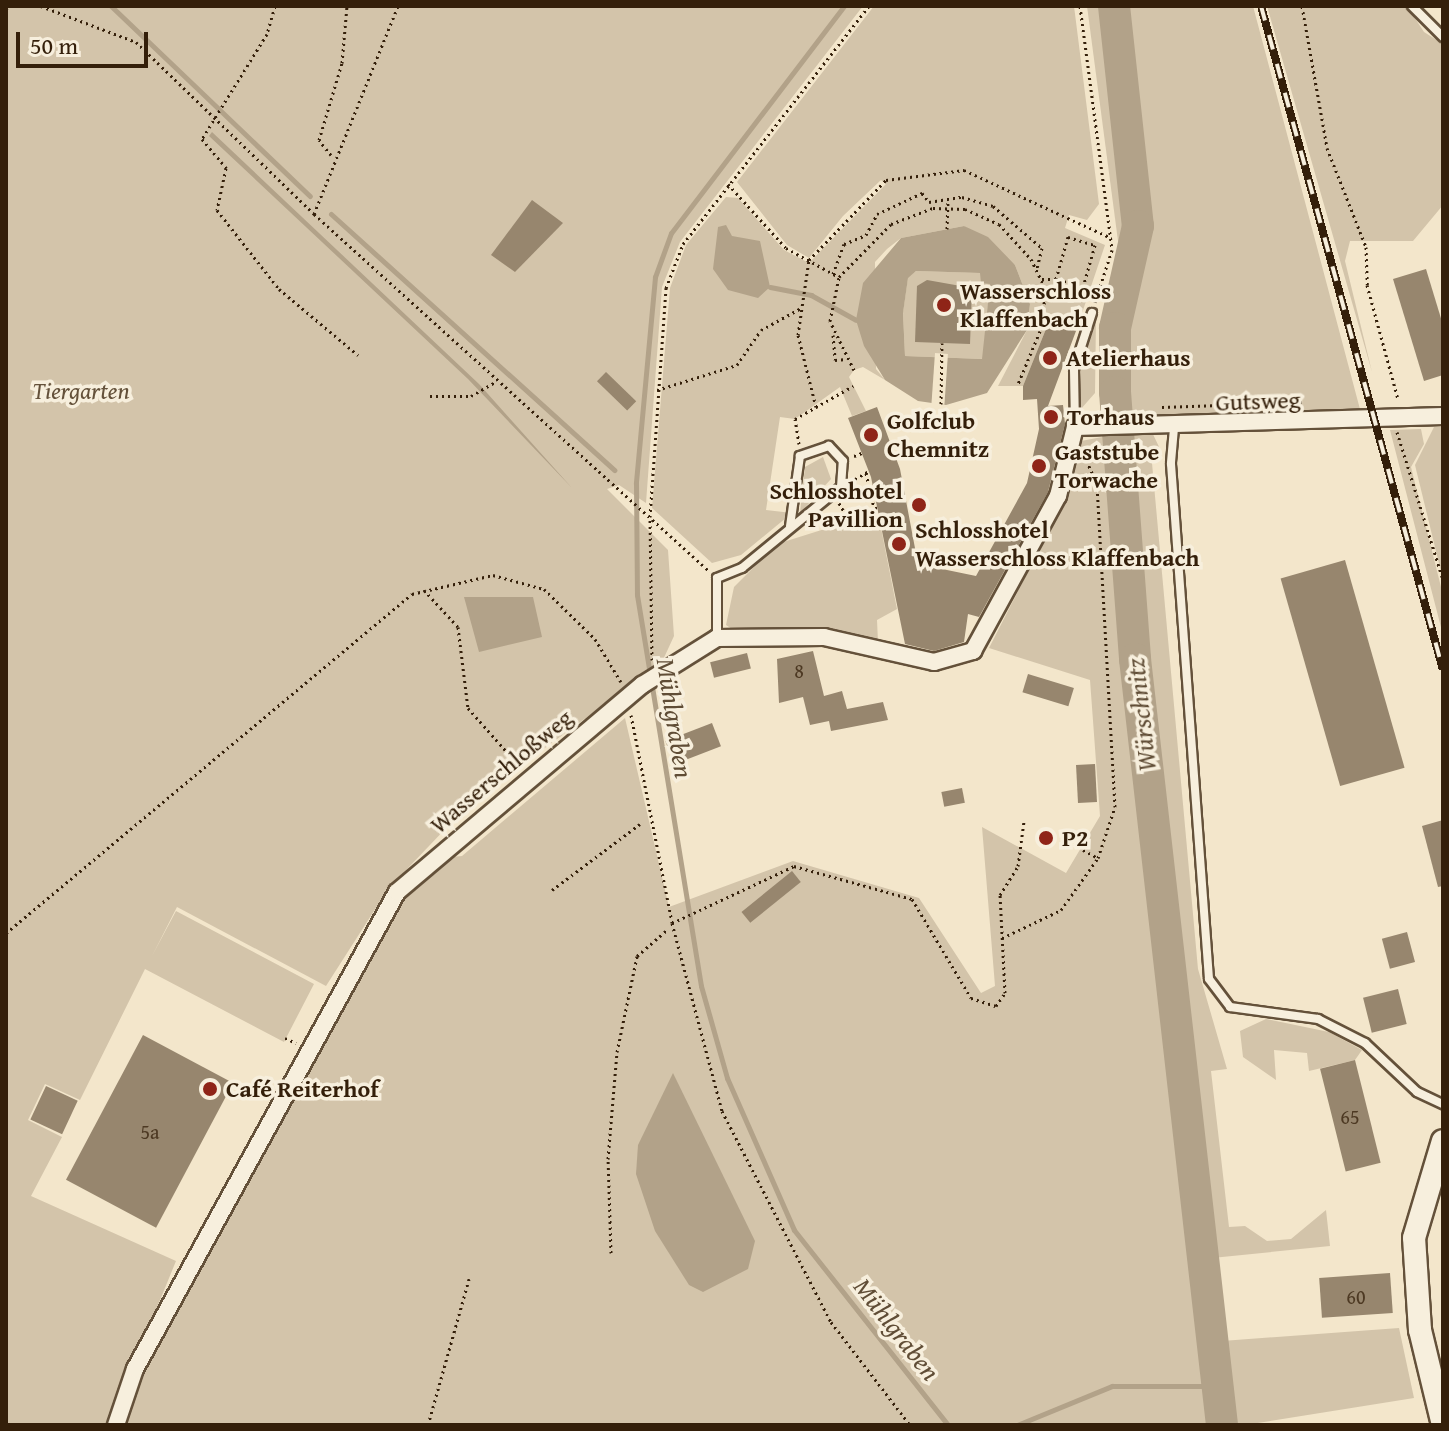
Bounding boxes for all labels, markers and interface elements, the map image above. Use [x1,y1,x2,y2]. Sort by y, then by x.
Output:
scale bar [20,16,152,66]
text: 50 m [30,28,78,63]
place label: Wasserschloss Klaffenbach [960,277,1111,333]
marker: Wasserschloss Klaffenbach [935,296,953,314]
place label: Atelierhaus [1066,344,1190,372]
marker: Atelierhaus [1041,349,1059,367]
park label: Tiergarten [32,377,130,405]
street label: Gutsweg [1215,385,1301,417]
place label: Torhaus [1067,403,1155,431]
place label: Golfclub Chemnitz [887,407,989,463]
marker: Torhaus [1042,408,1060,426]
marker: Golfclub Chemnitz [862,426,880,444]
place label: Gaststube Torwache [1055,438,1159,494]
marker: Gaststube Torwache [1030,457,1048,475]
place label: Schlosshotel Pavillion [769,477,903,533]
marker: Schlosshotel Pavillion [910,496,928,514]
place label: Schlosshotel Wasserschloss Klaffenbach [915,516,1199,572]
marker: Schlosshotel Wasserschloss Klaffenbach [890,535,908,553]
water label: Mühlgraben [650,656,700,780]
water label: Würschnitz [1120,657,1162,773]
house number: 8 [794,658,804,682]
street label: Wasserschloßweg [424,703,578,839]
place label: P2 [1062,824,1088,852]
marker: P2 [1037,829,1055,847]
place label: Café Reiterhof [226,1075,379,1103]
marker: Café Reiterhof [201,1080,219,1098]
house number: 65 [1340,1104,1360,1128]
house number: 5a [140,1119,160,1143]
water label: Mühlgraben [847,1272,947,1386]
house number: 60 [1346,1284,1366,1308]

